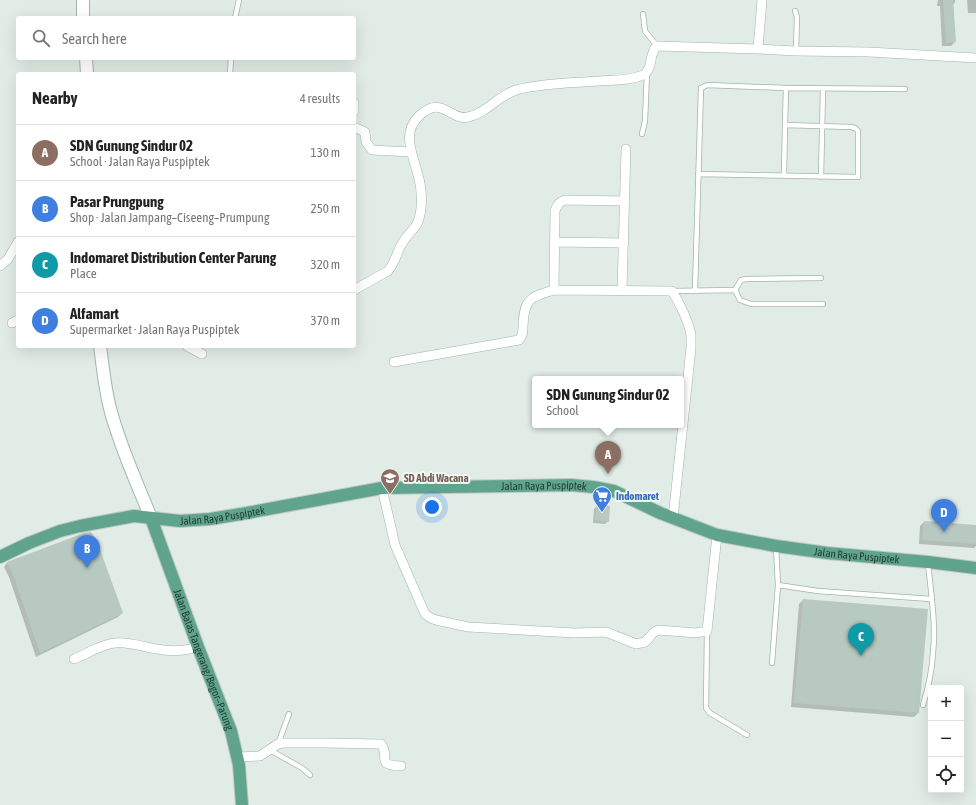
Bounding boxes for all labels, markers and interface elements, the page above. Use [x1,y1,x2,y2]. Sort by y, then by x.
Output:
search box [16,16,356,60]
icon: search [30,27,52,49]
text: Search here [62,30,127,47]
text: Nearby [32,88,78,108]
text: 4 results [300,91,340,106]
text: SDN Gunung Sindur 02 [70,137,193,154]
text: A [42,145,48,160]
text: 130 m [311,145,340,160]
text: School · Jalan Raya Puspiptek [70,154,210,169]
text: Pasar Prungpung [70,193,164,210]
text: B [42,201,48,216]
text: 250 m [311,201,340,216]
text: Shop · Jalan Jampang–Ciseeng–Prumpung [70,210,269,225]
text: Indomaret Distribution Center Parung [70,249,276,266]
text: C [42,257,48,272]
text: 320 m [311,257,340,272]
text: Place [70,266,97,281]
text: Alfamart [70,305,119,322]
text: D [41,313,49,328]
text: 370 m [311,313,340,328]
text: Supermarket · Jalan Raya Puspiptek [70,322,240,337]
popup [532,376,684,428]
text: SDN Gunung Sindur 02 [546,386,670,403]
text: School [546,403,579,418]
pin: A [595,441,621,474]
school or university icon: SD Abdi Wacana [379,467,401,495]
place label: SD Abdi Wacana [404,472,469,484]
street label: Jalan Raya Puspiptek [501,479,587,492]
supermarket icon: Indomaret [591,485,613,513]
place label: Indomaret [616,490,660,502]
your location [422,497,442,517]
pin: D [931,499,957,532]
street label: Jalan Raya Puspiptek [179,504,266,527]
pin: B [74,535,100,568]
street label: Jalan Raya Puspiptek [813,545,900,565]
street label: Jalan Batas Tangerang/Bogor–Parung [171,587,236,732]
pin: C [848,623,874,656]
map controls [928,685,964,793]
button: + [928,685,964,721]
button: − [928,721,964,757]
button: locate [928,757,964,793]

